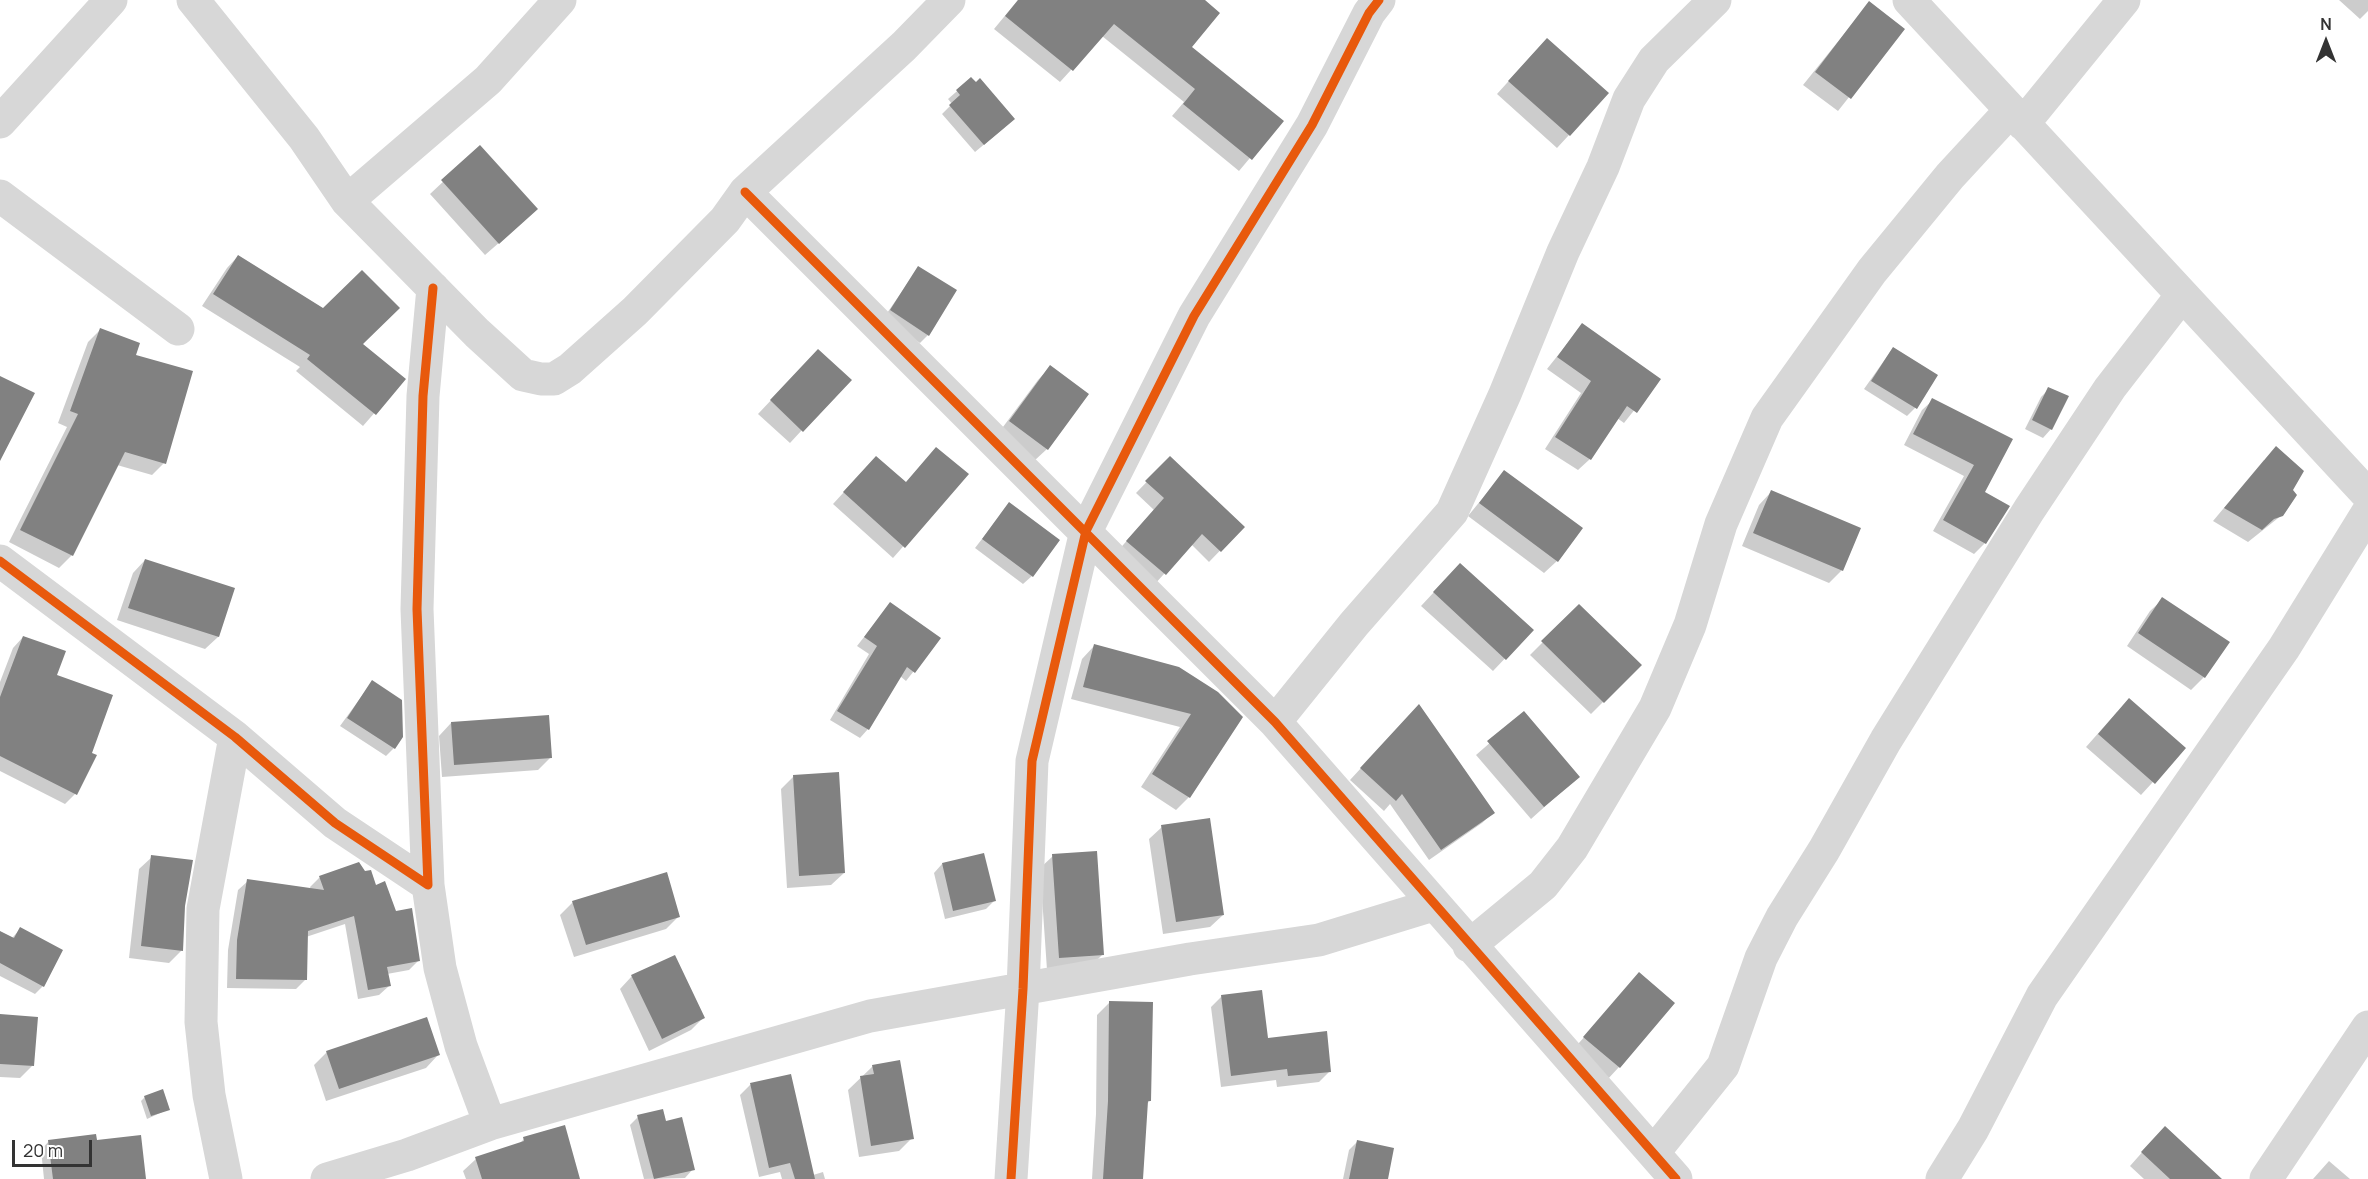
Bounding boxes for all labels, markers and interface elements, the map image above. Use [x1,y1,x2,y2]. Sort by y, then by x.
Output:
north arrow [2296,12,2356,72]
text: N [2320,13,2332,35]
scale bar [15,1128,94,1166]
text: 20 m [23,1138,63,1162]

